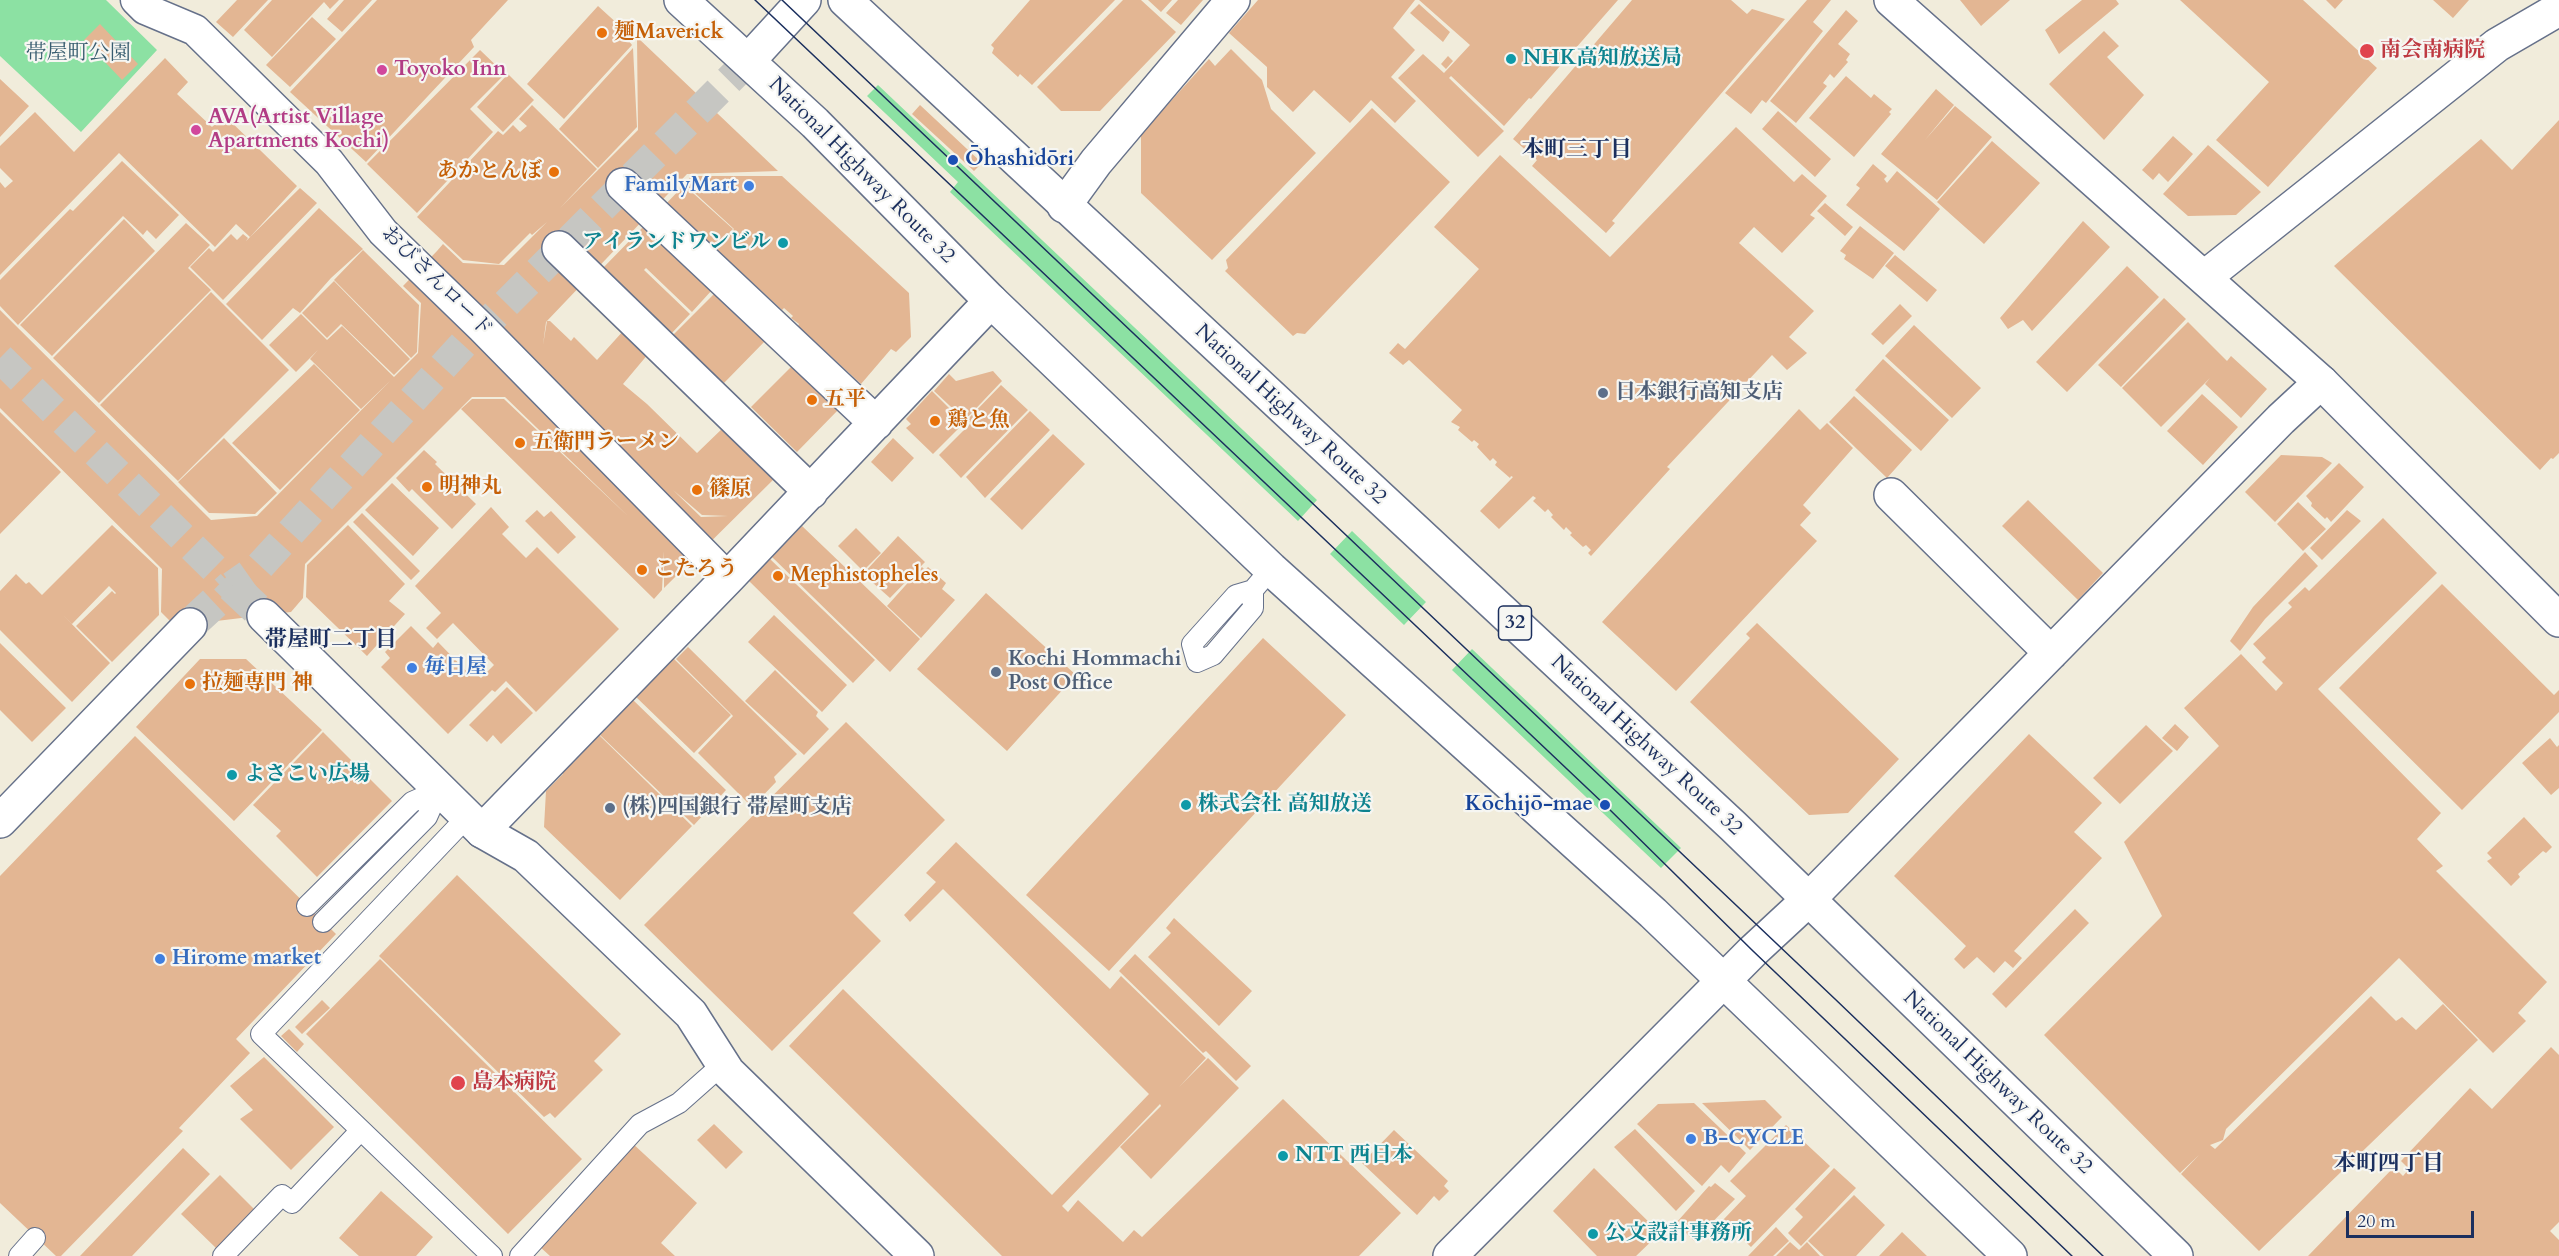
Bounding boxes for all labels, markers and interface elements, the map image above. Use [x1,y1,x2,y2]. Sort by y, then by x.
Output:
place label: 麺Maverick [614,20,724,46]
marker: 麺Maverick [595,26,609,40]
place label: 南会南病院 [2380,38,2485,64]
park label: 帯屋町公園 [26,41,130,67]
marker: 南会南病院 [2358,42,2376,60]
place label: NHK高知放送局 [1523,46,1682,72]
marker: NHK高知放送局 [1504,52,1518,66]
place label: Toyoko Inn [394,57,506,83]
marker: Toyoko Inn [375,63,389,77]
street label: National Highway Route 32 [763,73,959,269]
place label: AVA(Artist Village Apartments Kochi) [208,105,389,155]
marker: AVA(Artist Village Apartments Kochi) [189,123,203,137]
district label: 本町三丁目 [1522,138,1632,164]
place label: Ōhashidōri [965,147,1074,173]
marker: Ōhashidōri [946,153,960,167]
place label: あかとんぼ [437,159,542,185]
marker: あかとんぼ [547,165,561,179]
place label: FamilyMart [624,173,737,199]
marker: FamilyMart [742,179,756,193]
street label: おびさんロード [375,221,497,343]
place label: アイランドワンビル [582,230,771,256]
marker: アイランドワンビル [776,236,790,250]
street label: National Highway Route 32 [1189,320,1391,510]
place label: 日本銀行高知支店 [1615,380,1783,406]
marker: 日本銀行高知支店 [1596,386,1610,400]
place label: 五平 [824,387,866,413]
marker: 五平 [805,393,819,407]
place label: 鶏と魚 [947,408,1010,434]
marker: 鶏と魚 [928,414,942,428]
place label: 五衛門ラーメン [532,430,679,456]
marker: 五衛門ラーメン [513,436,527,450]
place label: 明神丸 [439,474,502,500]
place label: 篠原 [709,477,751,503]
marker: 明神丸 [420,480,434,494]
marker: 篠原 [690,483,704,497]
place label: こたろう [654,557,738,583]
marker: こたろう [635,563,649,577]
place label: Mephistopheles [790,563,939,589]
marker: Mephistopheles [771,569,785,583]
road number: 32 [1498,606,1532,640]
district label: 帯屋町二丁目 [265,628,397,654]
place label: Kochi Hommachi Post Office [1008,647,1181,697]
street label: National Highway Route 32 [1545,651,1747,841]
place label: 毎日屋 [424,655,487,681]
marker: 毎日屋 [405,661,419,675]
marker: Kochi Hommachi Post Office [989,665,1003,679]
place label: 拉麺専門 神 [202,671,313,697]
marker: 拉麺専門 神 [183,677,197,691]
place label: よさこい広場 [244,762,370,788]
marker: よさこい広場 [225,768,239,782]
place label: 株式会社 高知放送 [1198,792,1372,818]
place label: Kōchijō-mae [1465,792,1593,818]
place label: (株)四国銀行 帯屋町支店 [622,795,852,821]
marker: 株式会社 高知放送 [1179,798,1193,812]
marker: Kōchijō-mae [1598,798,1612,812]
marker: (株)四国銀行 帯屋町支店 [603,801,617,815]
place label: Hirome market [172,946,321,972]
marker: Hirome market [153,952,167,966]
street label: National Highway Route 32 [1897,986,2097,1180]
place label: 島本病院 [472,1070,556,1096]
marker: 島本病院 [449,1074,467,1092]
place label: B-CYCLE [1703,1126,1804,1152]
marker: B-CYCLE [1684,1132,1698,1146]
place label: NTT 西日本 [1295,1143,1413,1169]
marker: NTT 西日本 [1276,1149,1290,1163]
district label: 本町四丁目 [2334,1152,2444,1178]
scale bar [2349,1199,2476,1237]
text: 20 m [2357,1209,2396,1234]
place label: 公文設計事務所 [1605,1221,1752,1247]
marker: 公文設計事務所 [1586,1227,1600,1241]

